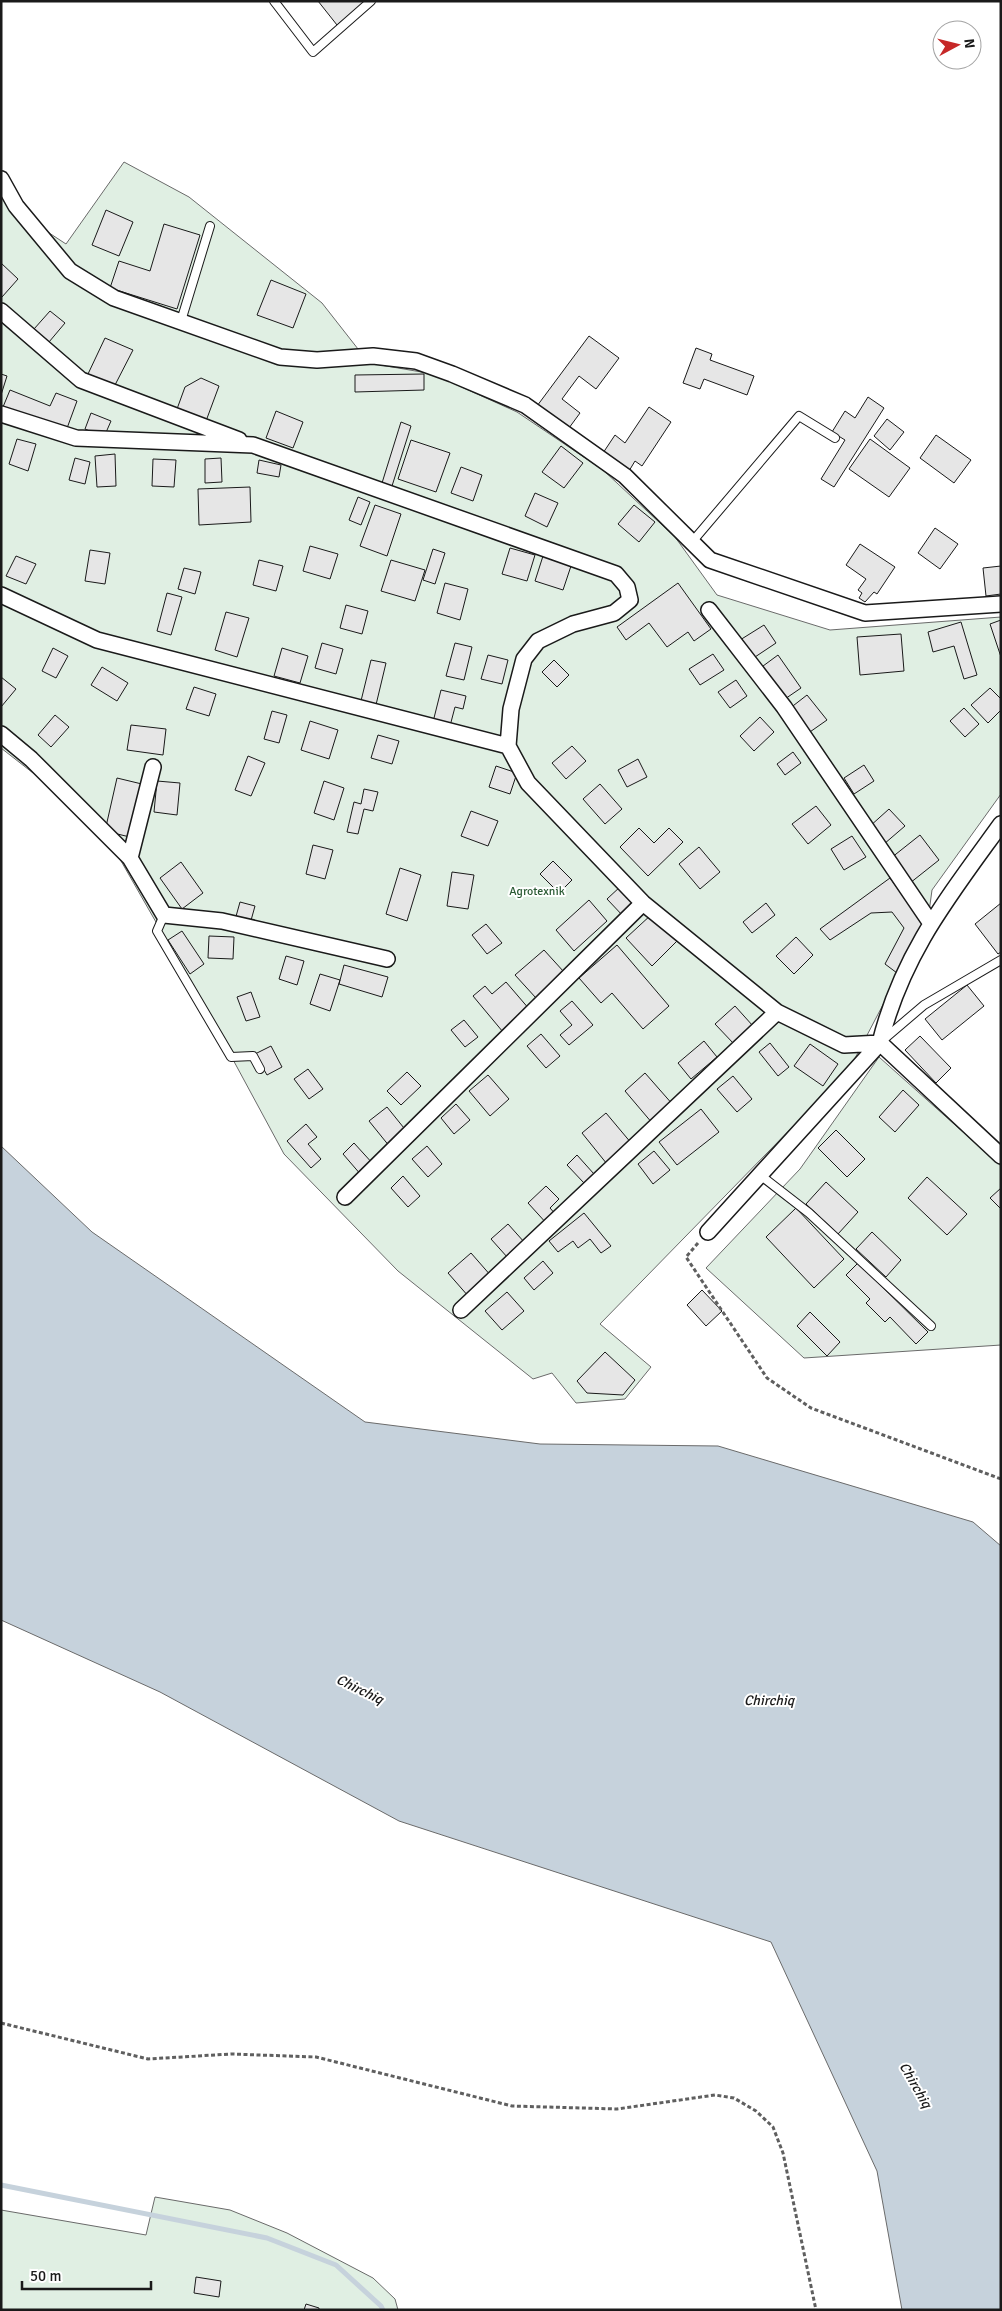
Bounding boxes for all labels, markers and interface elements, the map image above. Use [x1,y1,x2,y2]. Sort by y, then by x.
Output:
north arrow [932,20,982,70]
text: N [960,38,978,49]
park label: Agrotexnik [509,884,565,899]
water label: Chirchiq [334,1671,387,1709]
water label: Chirchiq [744,1692,796,1709]
water label: Chirchiq [896,2059,936,2113]
scale bar [22,2258,151,2290]
text: 50 m [30,2267,61,2285]

